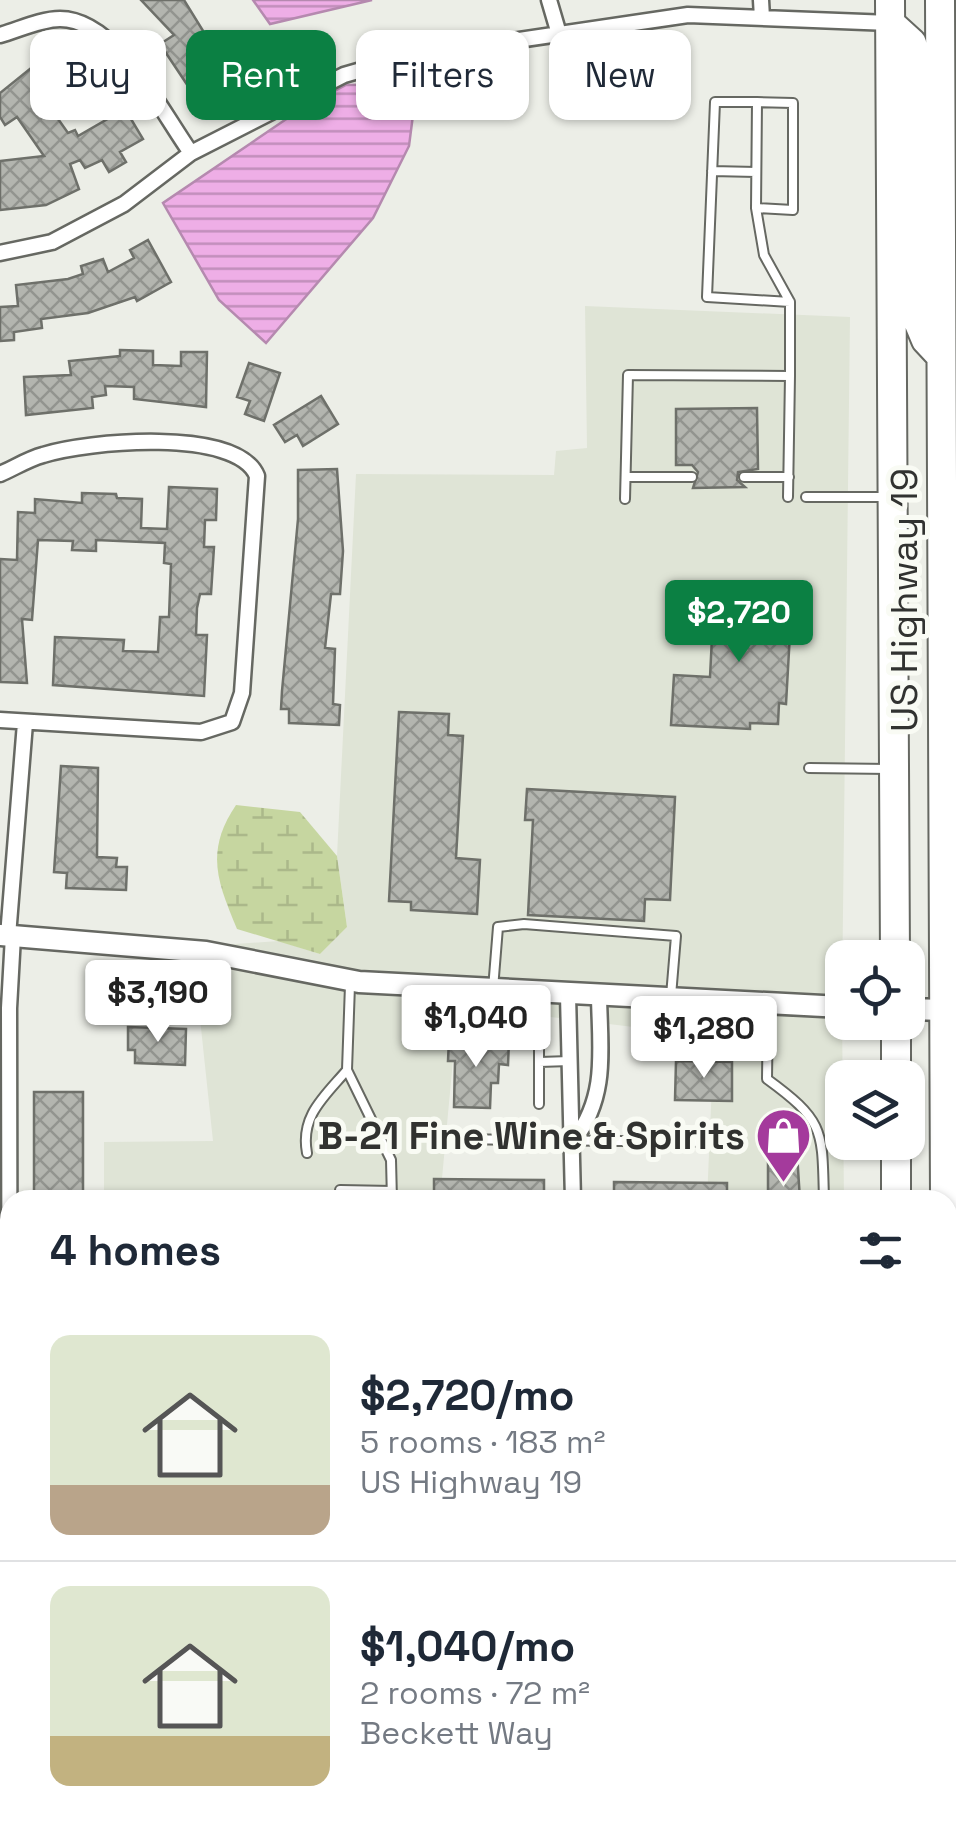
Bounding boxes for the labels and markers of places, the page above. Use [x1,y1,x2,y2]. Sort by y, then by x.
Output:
pin: $2,720 [658,580,820,665]
pin: $3,190 [77,960,239,1045]
pin: $1,040 [395,985,557,1070]
pin: $1,280 [623,996,785,1081]
shop icon: B-21 Fine Wine & Spirits [754,1106,814,1185]
place label: B-21 Fine Wine & Spirits [318,1112,745,1160]

